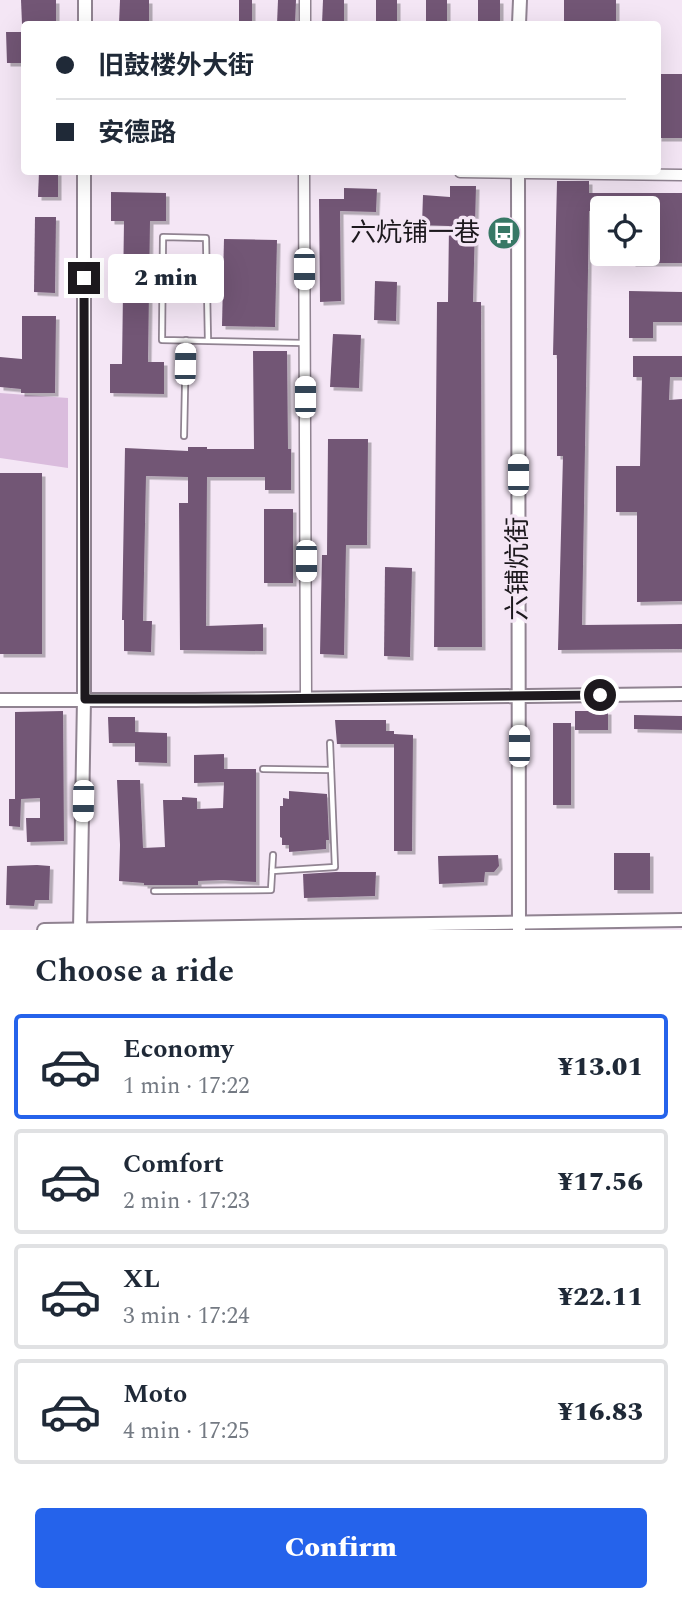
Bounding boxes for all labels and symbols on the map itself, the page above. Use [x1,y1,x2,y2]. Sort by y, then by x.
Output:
place label: 六炕铺一巷 [350,213,480,253]
bus stop icon: 六炕铺一巷 [485,214,523,252]
car [294,248,315,290]
callout: 2 min [108,254,224,302]
route end [68,262,100,294]
car [175,343,196,385]
car [295,376,316,418]
car [508,454,529,496]
street label: 六铺炕街 [498,517,538,621]
car [296,540,317,582]
route start [584,679,616,711]
car [509,725,530,767]
car [73,780,94,822]

